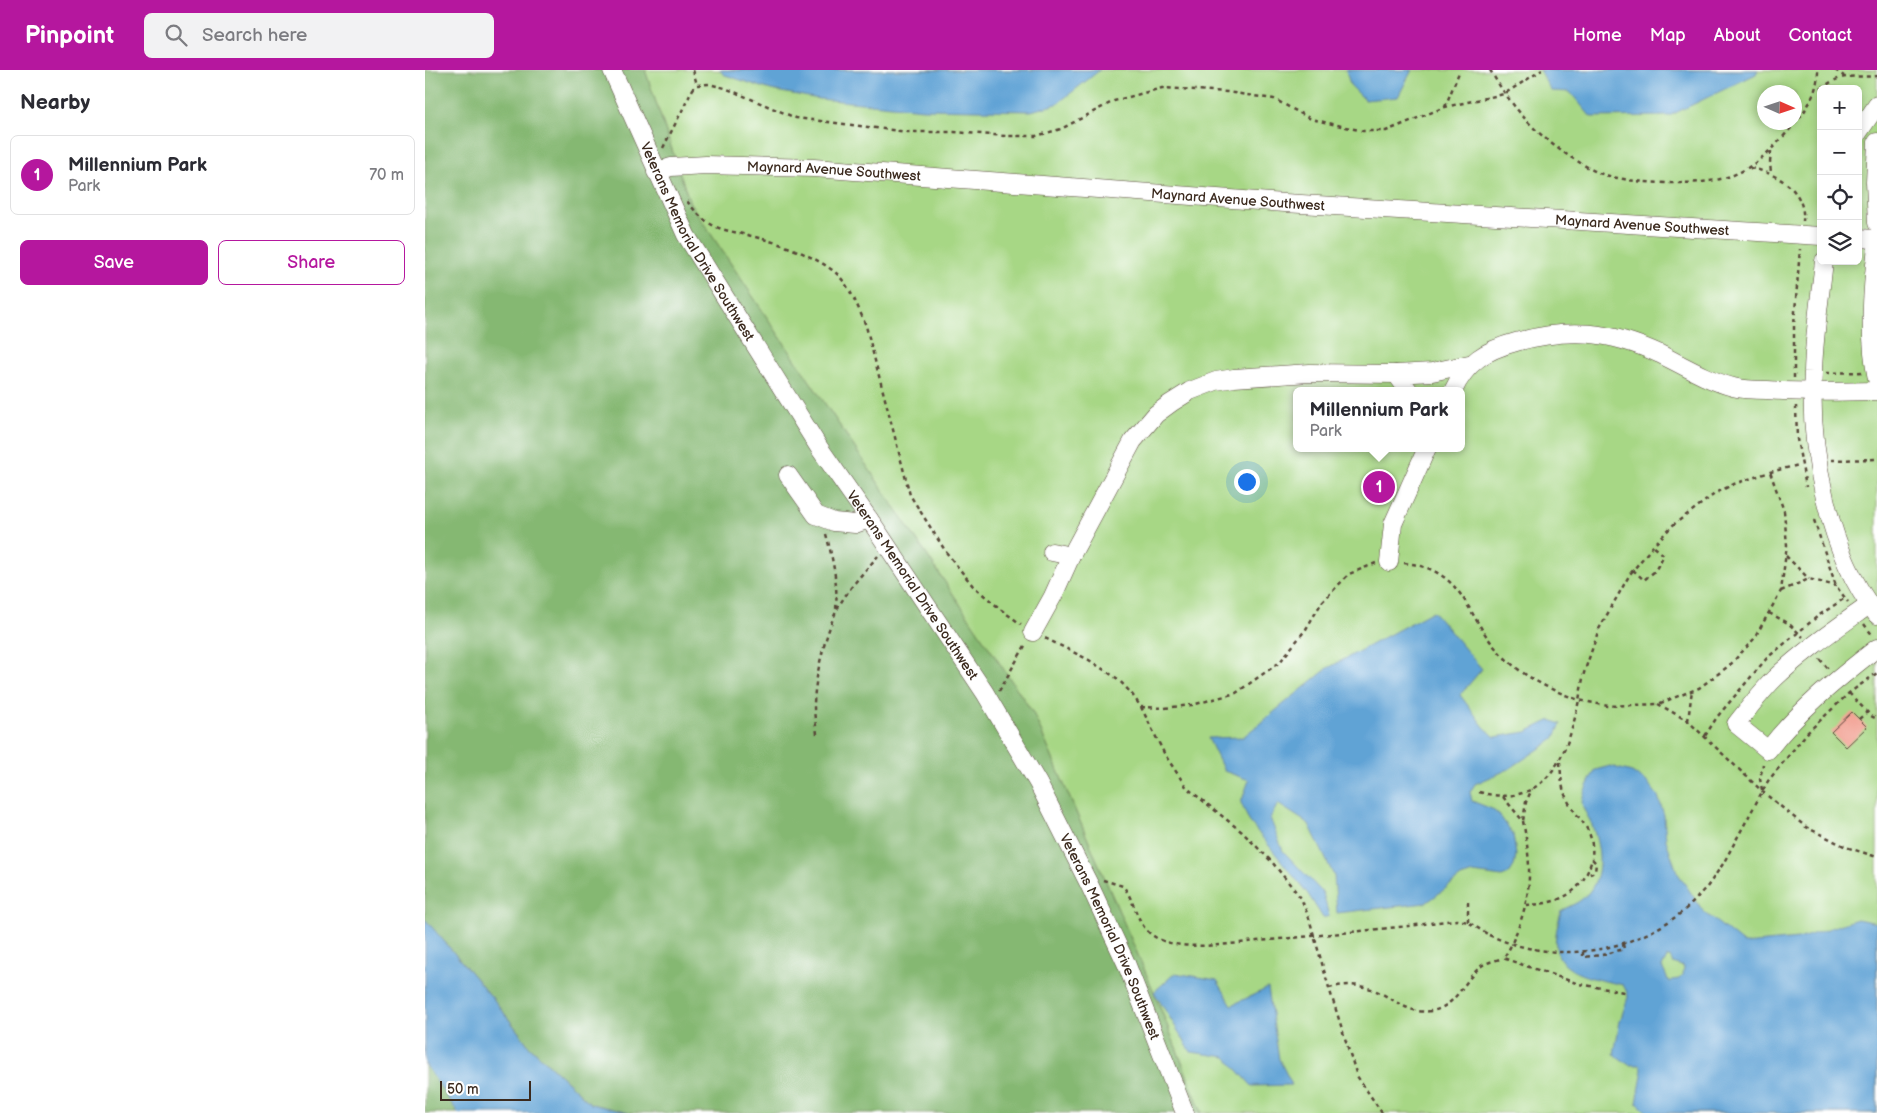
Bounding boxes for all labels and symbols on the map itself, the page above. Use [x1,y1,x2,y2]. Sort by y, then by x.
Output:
north arrow [1757,85,1802,130]
street label: Veterans Memorial Drive Southwest [637,140,759,344]
street label: Maynard Avenue Southwest [747,158,922,184]
street label: Maynard Avenue Southwest [1150,185,1326,214]
street label: Maynard Avenue Southwest [1555,211,1730,239]
pin: 1 [1363,468,1395,506]
your location [1234,469,1260,495]
street label: Veterans Memorial Drive Southwest [843,487,983,683]
street label: Veterans Memorial Drive Southwest [1056,831,1164,1042]
scale bar [440,1078,531,1101]

